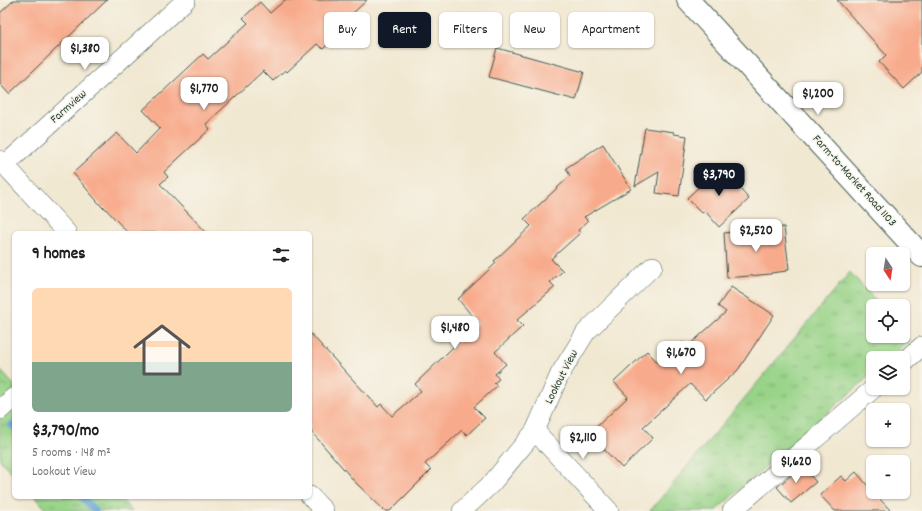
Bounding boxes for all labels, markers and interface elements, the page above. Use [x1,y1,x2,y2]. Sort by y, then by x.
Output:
chip: Buy [324,12,370,48]
chip: Rent [378,12,431,48]
chip: Filters [439,12,502,48]
chip: New [510,12,560,48]
chip: Apartment [568,12,654,48]
pin: $1,380 [52,37,118,71]
text: $1,380 [70,40,100,59]
pin: $1,770 [171,77,237,111]
text: $1,770 [190,80,218,99]
pin: $1,200 [785,82,851,116]
text: $1,200 [802,85,834,104]
street label: Farmview [47,86,91,128]
street label: Farm-to-Market Road 1103 [808,131,900,231]
pin: $3,790 [686,163,752,197]
text: $3,790 [703,166,735,185]
pin: $2,520 [723,219,789,253]
text: $2,520 [739,222,773,241]
text: 9 homes [32,243,85,267]
icon: filters [270,244,292,266]
north arrow [866,247,910,291]
map controls [866,247,910,499]
button: locate [866,299,910,343]
icon: home [126,314,198,386]
pin: $1,480 [422,316,488,350]
text: $1,480 [440,319,470,338]
pin: $1,670 [648,341,714,375]
text: $1,670 [666,344,696,363]
street label: Lookout View [541,347,583,407]
button: layers [866,351,910,395]
button: + [866,403,910,447]
text: $3,790/mo [32,420,99,444]
pin: $2,110 [550,426,616,460]
text: $2,110 [569,429,597,448]
text: 5 rooms · 148 m² [32,444,111,463]
pin: $1,620 [763,450,829,484]
text: $1,620 [780,453,812,472]
button: − [866,455,910,499]
text: Lookout View [32,463,96,482]

